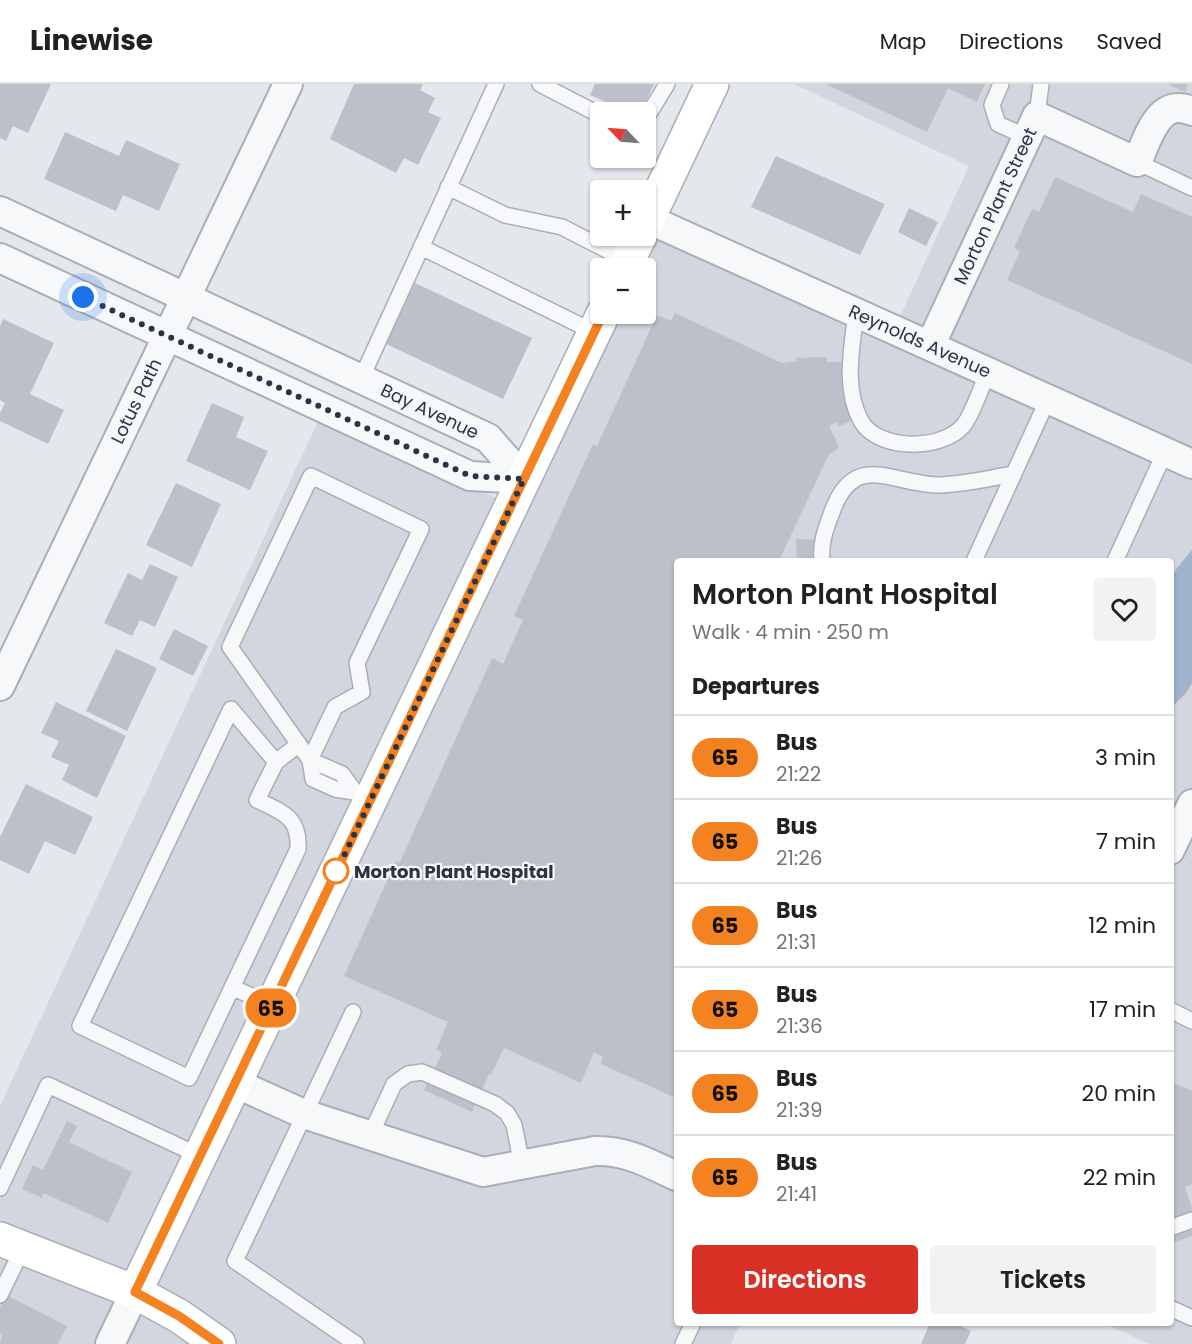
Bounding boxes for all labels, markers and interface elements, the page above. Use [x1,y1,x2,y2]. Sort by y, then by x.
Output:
text: Linewise [30,21,153,60]
text: Map [880,27,926,56]
text: Directions [959,27,1063,56]
text: Saved [1096,27,1162,56]
north arrow [590,102,656,168]
map controls [590,102,656,324]
street label: Morton Plant Street [948,123,1042,289]
button: + [590,180,656,246]
button: − [590,258,656,324]
your location [68,282,98,312]
street label: Reynolds Avenue [845,298,995,384]
street label: Lotus Path [105,354,167,448]
street label: Bay Avenue [377,377,483,445]
text: Morton Plant Hospital [692,575,998,614]
button: heart [1093,578,1156,641]
text: Walk · 4 min · 250 m [692,618,889,646]
text: Departures [692,671,820,702]
text: Bus [776,727,818,758]
text: 3 min [1095,742,1156,773]
text: 65 [711,743,739,772]
text: 21:22 [776,760,821,788]
text: Bus [776,811,818,842]
text: 7 min [1096,826,1156,857]
text: 65 [711,827,739,856]
text: 21:26 [776,844,822,872]
marker: Morton Plant Hospital [323,858,349,884]
place label: Morton Plant Hospital [354,859,553,884]
text: Bus [776,895,818,926]
text: 12 min [1088,910,1156,941]
text: 65 [711,911,739,940]
text: 21:31 [776,928,816,956]
text: Bus [776,979,818,1010]
line badge: 65 [244,988,298,1028]
text: 65 [257,994,285,1023]
text: 17 min [1089,994,1156,1025]
text: 65 [711,995,739,1024]
text: 21:36 [776,1012,823,1040]
text: Bus [776,1063,818,1094]
text: 20 min [1082,1078,1156,1109]
text: 65 [711,1079,739,1108]
text: 21:39 [776,1096,823,1124]
text: Bus [776,1147,818,1178]
text: 22 min [1083,1162,1156,1193]
text: 65 [711,1163,739,1192]
text: 21:41 [776,1180,817,1208]
button: Directions [692,1245,918,1314]
button: Tickets [930,1245,1156,1314]

